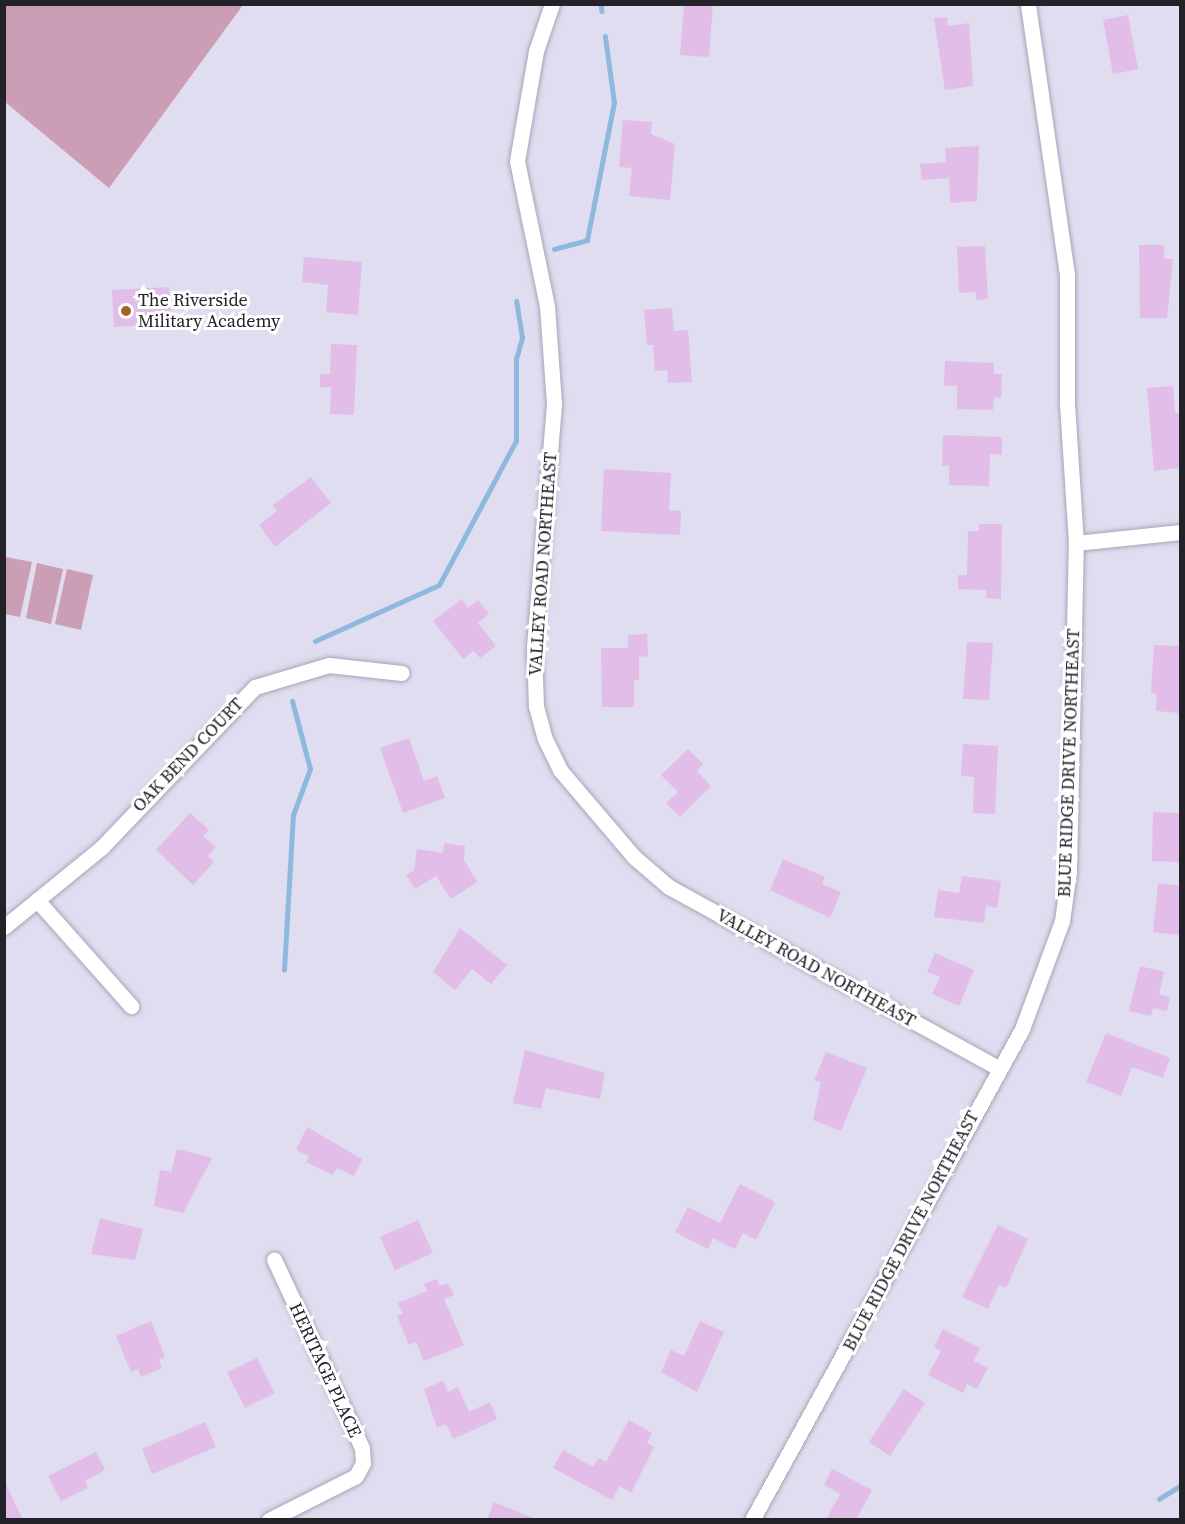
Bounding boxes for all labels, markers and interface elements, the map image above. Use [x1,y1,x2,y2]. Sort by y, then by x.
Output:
place label: The Riverside Military Academy [138,290,280,332]
marker: The Riverside Military Academy [119,304,133,318]
street label: VALLEY ROAD NORTHEAST [524,451,562,677]
street label: BLUE RIDGE DRIVE NORTHEAST [1054,628,1084,898]
street label: OAK BEND COURT [128,693,248,817]
street label: VALLEY ROAD NORTHEAST [712,904,920,1032]
street label: BLUE RIDGE DRIVE NORTHEAST [838,1107,984,1355]
street label: HERITAGE PLACE [284,1299,366,1441]

